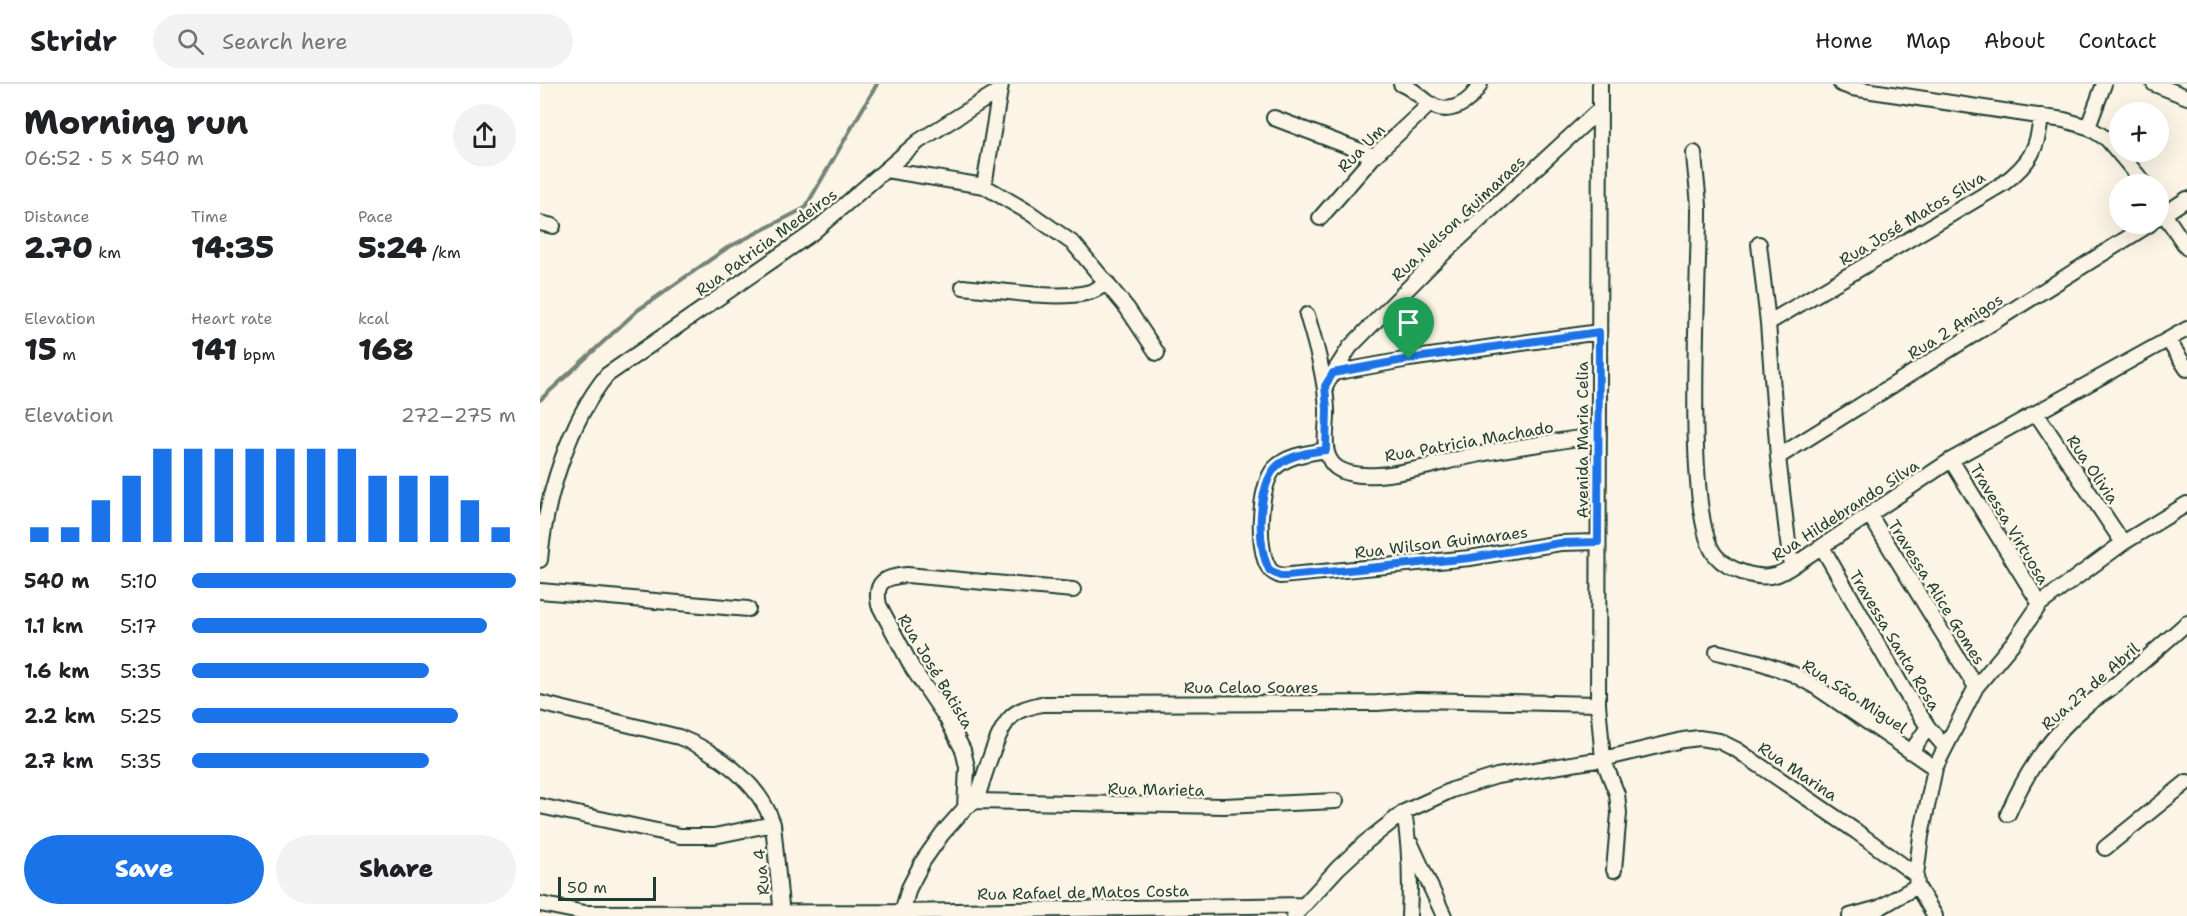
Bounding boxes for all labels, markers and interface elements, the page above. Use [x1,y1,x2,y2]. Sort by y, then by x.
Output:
search box [153,14,573,68]
text: Stridr [30,22,117,60]
icon: search [174,25,207,58]
text: Search here [222,27,348,56]
text: Home [1815,27,1873,55]
text: Map [1906,27,1951,55]
text: About [1984,27,2045,55]
text: Contact [2078,27,2157,55]
text: Morning run [24,100,248,145]
map controls [2109,102,2169,234]
button: + [2109,102,2169,162]
button: share [453,104,516,167]
street label: Rua Um [1333,119,1390,177]
text: 06:52 · 5 × 540 m [24,145,204,171]
street label: Rua Nelson Guimaraes [1387,151,1530,286]
street label: Rua José Matos Silva [1835,166,1989,270]
button: − [2109,174,2169,234]
street label: Rua Patricia Medeiros [691,184,841,301]
text: Distance [24,206,90,227]
text: Time [191,206,228,227]
text: Pace [358,206,393,227]
text: 2.70 [24,227,93,268]
text: 14:35 [191,227,274,268]
text: 5:24 [358,227,427,268]
text: km [93,242,121,263]
text: /km [427,242,461,263]
street label: Rua 2 Amigos [1904,289,2007,364]
pin [1383,297,1434,359]
icon: arrive [1392,306,1425,339]
text: Elevation [24,308,96,329]
text: Heart rate [191,308,273,329]
text: kcal [358,308,389,329]
text: 15 [24,329,57,370]
text: 141 [191,329,238,370]
text: 168 [358,329,413,370]
text: m [57,344,76,365]
text: bpm [238,344,275,365]
street label: Avenida Maria Celia [1572,361,1593,519]
text: Elevation [24,402,114,428]
text: 272–275 m [401,402,516,428]
street label: Rua Patricia Machado [1383,416,1555,467]
street label: Rua Olivia [2062,431,2123,508]
street label: Rua Hildebrando Silva [1768,455,1923,566]
street label: Travessa Virtuosa [1965,460,2054,588]
street label: Travessa Alice Gomes [1883,516,1990,669]
street label: Rua Wilson Guimaraes [1353,521,1529,564]
street label: Travessa Santa Rosa [1844,566,1945,714]
text: 540 m [24,568,89,594]
text: 5:10 [120,568,157,594]
street label: Rua José Batista [893,610,978,733]
text: 1.1 km [24,613,83,639]
text: 5:17 [120,613,157,639]
street label: Rua 27 de Abril [2037,638,2144,735]
street label: Rua São Miguel [1798,655,1911,738]
text: 1.6 km [24,658,90,684]
text: 5:35 [120,658,162,684]
street label: Rua Celao Soares [1184,677,1318,698]
text: 2.2 km [24,703,95,729]
text: 5:25 [120,703,162,729]
street label: Rua Marina [1754,737,1841,806]
text: 2.7 km [24,748,93,774]
text: 5:35 [120,748,162,774]
street label: Rua Marieta [1107,778,1205,801]
button: Save [24,835,264,904]
button: Share [276,835,516,904]
street label: Rua 4 [749,848,774,896]
scale bar [558,874,656,902]
text: 50 m [567,877,607,898]
street label: Rua Rafael de Matos Costa [977,880,1189,905]

